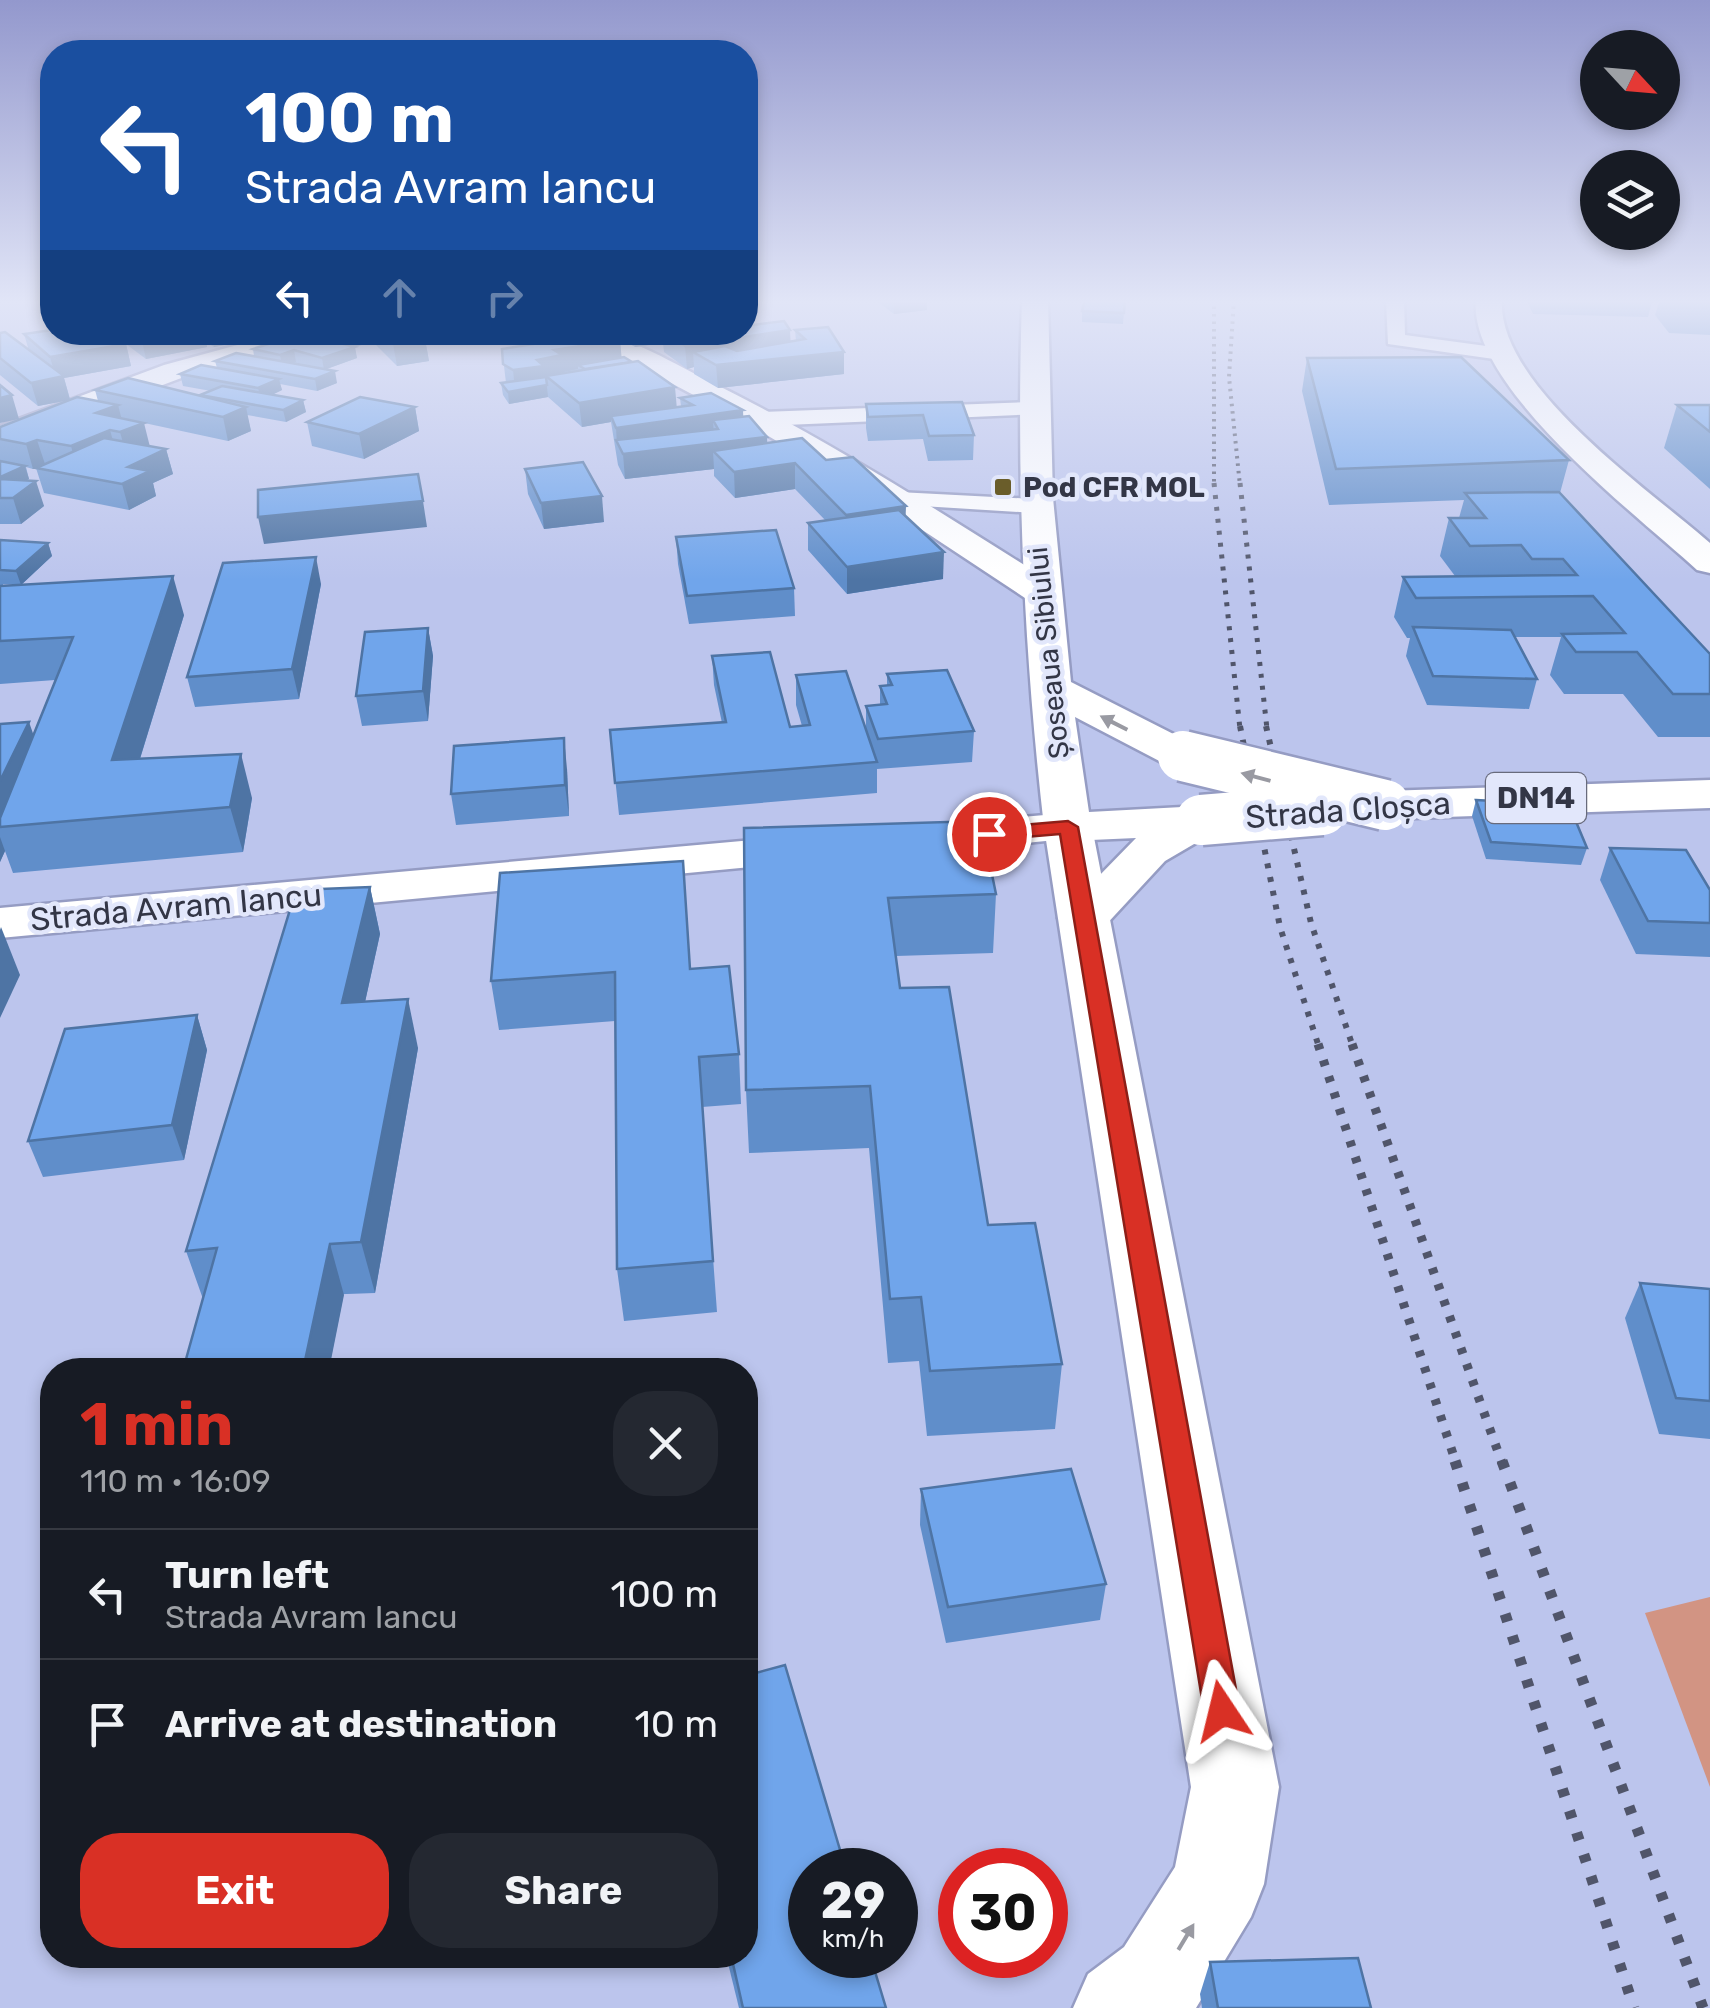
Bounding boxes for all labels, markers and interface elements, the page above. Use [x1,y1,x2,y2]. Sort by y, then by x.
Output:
north arrow [1580,30,1680,130]
map controls [1580,30,1680,250]
text: 100 m [245,77,454,160]
icon: left [80,80,210,210]
button: layers [1580,150,1680,250]
text: Strada Avram Iancu [245,161,656,214]
icon: left [267,270,322,325]
icon: ahead [372,270,427,325]
icon: right [477,270,532,325]
place label: Pod CFR MOL [1023,471,1205,504]
marker: Pod CFR MOL [992,476,1014,498]
street label: Șoseaua Sibiului [1021,545,1076,761]
one-way arrow [1099,715,1128,732]
one-way arrow [1240,769,1271,785]
road number: DN14 [1486,773,1586,823]
street label: Strada Cloșca [1244,784,1452,836]
pin [947,792,1032,877]
icon: arrive [962,807,1017,862]
street label: Strada Avram Iancu [29,875,323,939]
text: 1 min [80,1389,233,1460]
button: close [613,1391,718,1496]
text: 110 m · 16:09 [80,1462,271,1500]
text: Turn left [165,1552,329,1598]
icon: left [80,1567,135,1622]
text: 100 m [610,1571,718,1617]
text: Strada Avram Iancu [165,1598,457,1636]
position arrow [1170,1659,1274,1763]
icon: arrive [80,1697,135,1752]
text: Arrive at destination [165,1701,557,1747]
text: 10 m [635,1701,718,1747]
button: Exit [80,1833,389,1948]
button: Share [409,1833,718,1948]
speed limit sign: 30 [938,1848,1068,1978]
text: 29 [821,1871,885,1931]
one-way arrow [1176,1923,1194,1951]
text: km/h [822,1924,884,1953]

